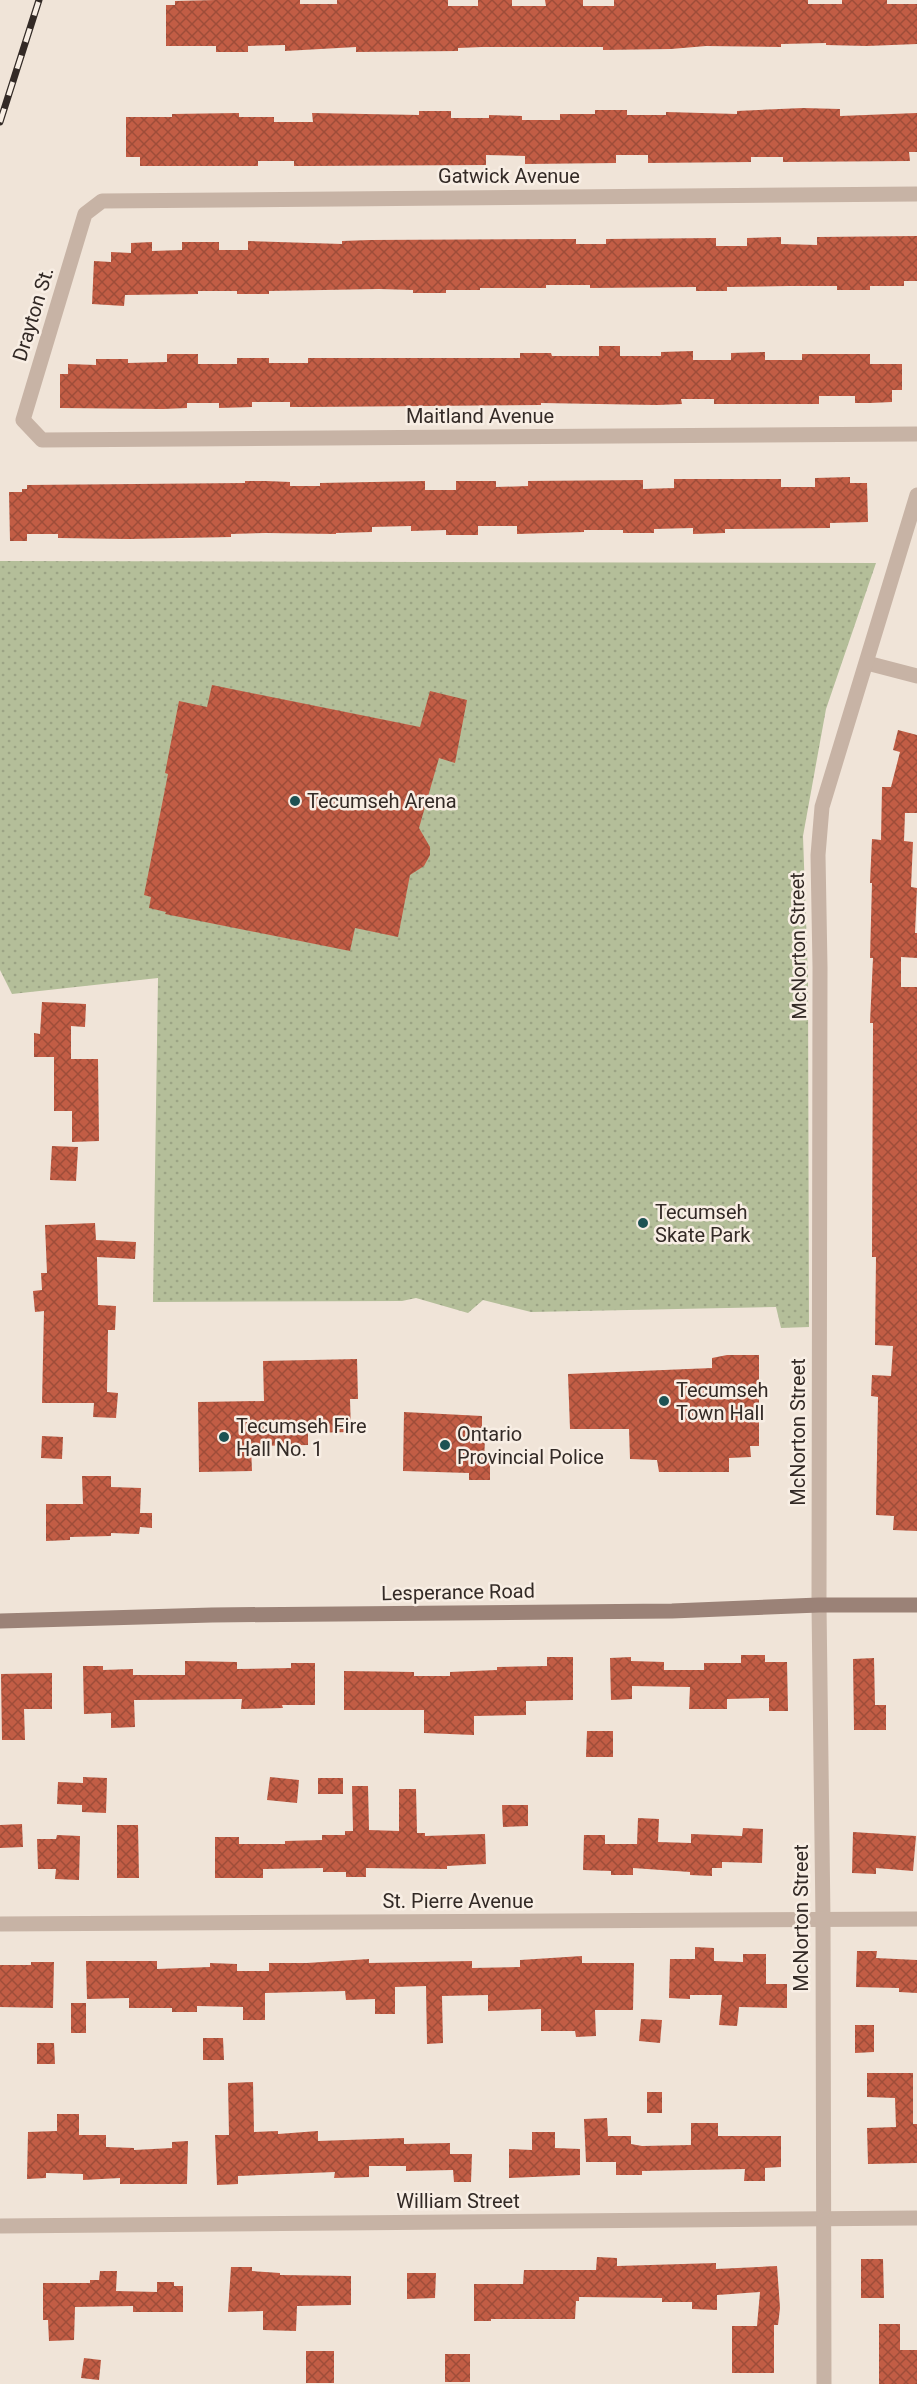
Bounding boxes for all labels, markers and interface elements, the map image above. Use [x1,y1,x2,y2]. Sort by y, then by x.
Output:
street label: Gatwick Avenue [438,164,580,188]
street label: Drayton St. [7,264,59,364]
street label: Maitland Avenue [406,404,554,428]
place label: Tecumseh Arena [307,789,457,813]
marker: Tecumseh Arena [288,794,302,808]
street label: McNorton Street [785,872,811,1020]
place label: Tecumseh Skate Park [655,1200,751,1247]
marker: Tecumseh Skate Park [636,1216,650,1230]
street label: McNorton Street [786,1358,810,1506]
place label: Tecumseh Town Hall [676,1378,769,1425]
marker: Tecumseh Town Hall [657,1394,671,1408]
place label: Tecumseh Fire Hall No. 1 [236,1414,367,1461]
place label: Ontario Provincial Police [457,1422,604,1469]
marker: Tecumseh Fire Hall No. 1 [217,1430,231,1444]
marker: Ontario Provincial Police [438,1438,452,1452]
street label: Lesperance Road [381,1579,535,1605]
street label: McNorton Street [789,1844,813,1992]
street label: St. Pierre Avenue [382,1889,534,1913]
street label: William Street [396,2189,520,2213]

